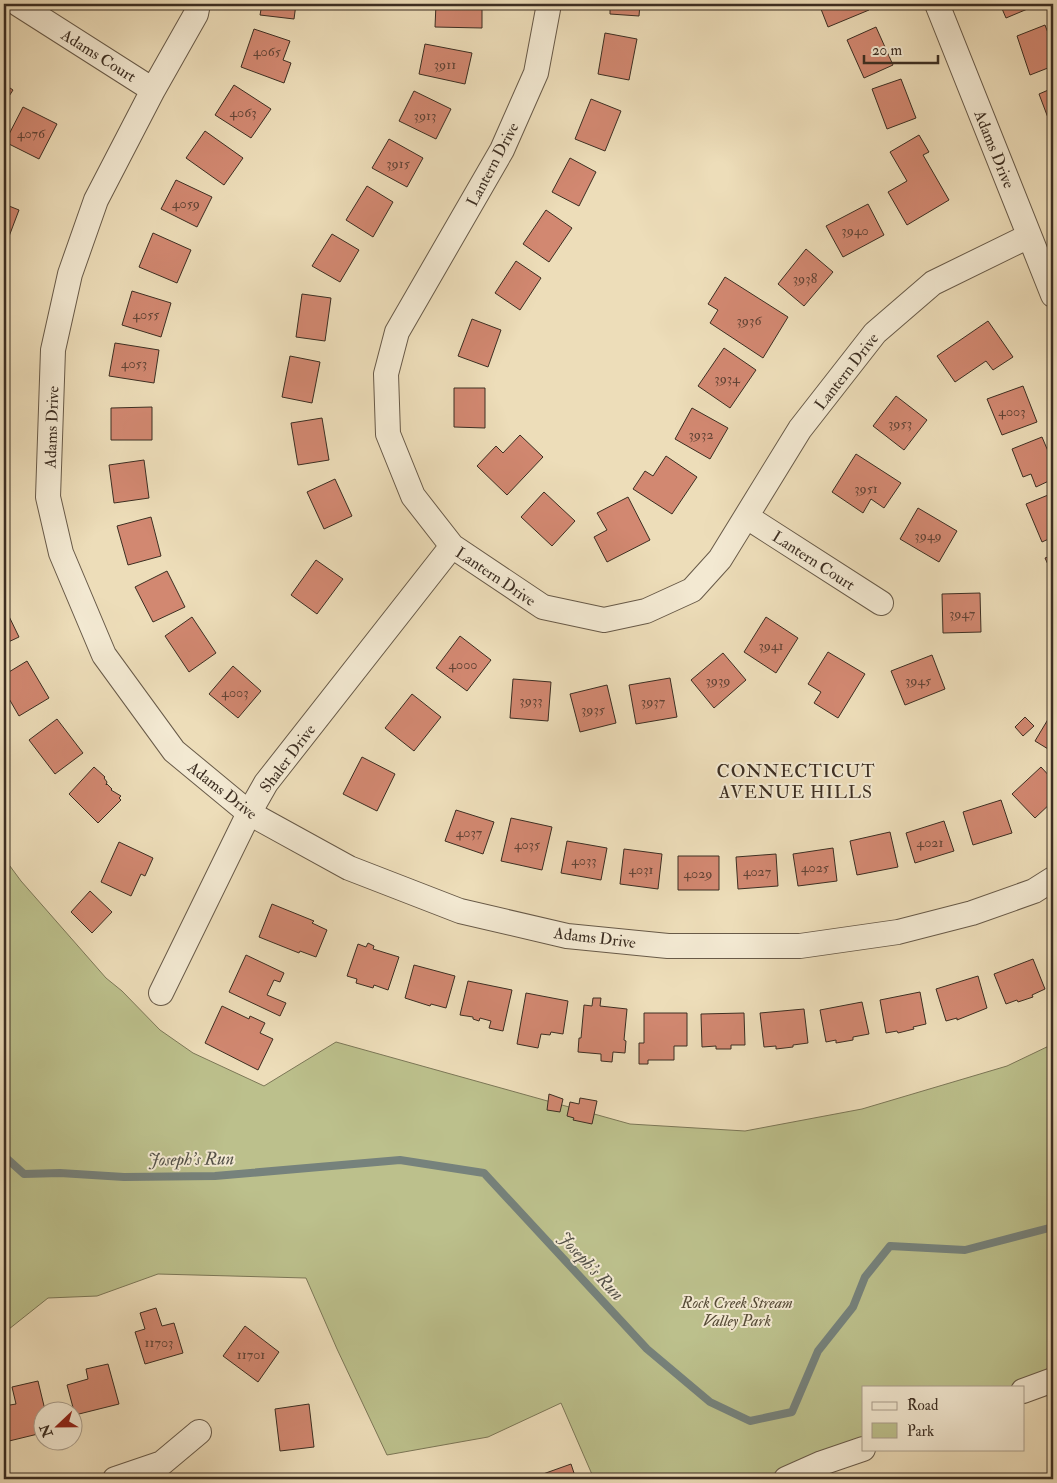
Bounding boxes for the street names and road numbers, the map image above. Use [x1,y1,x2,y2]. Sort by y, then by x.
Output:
street label: Adams Court [56,24,140,87]
street label: Adams Drive [969,106,1019,192]
street label: Lantern Drive [462,119,524,210]
street label: Lantern Drive [810,329,883,414]
street label: Adams Drive [41,385,63,470]
street label: Lantern Court [768,527,859,595]
street label: Lantern Drive [452,543,540,611]
street label: Shaler Drive [256,720,320,797]
street label: Adams Drive [183,757,261,824]
street label: Adams Drive [552,923,637,953]

